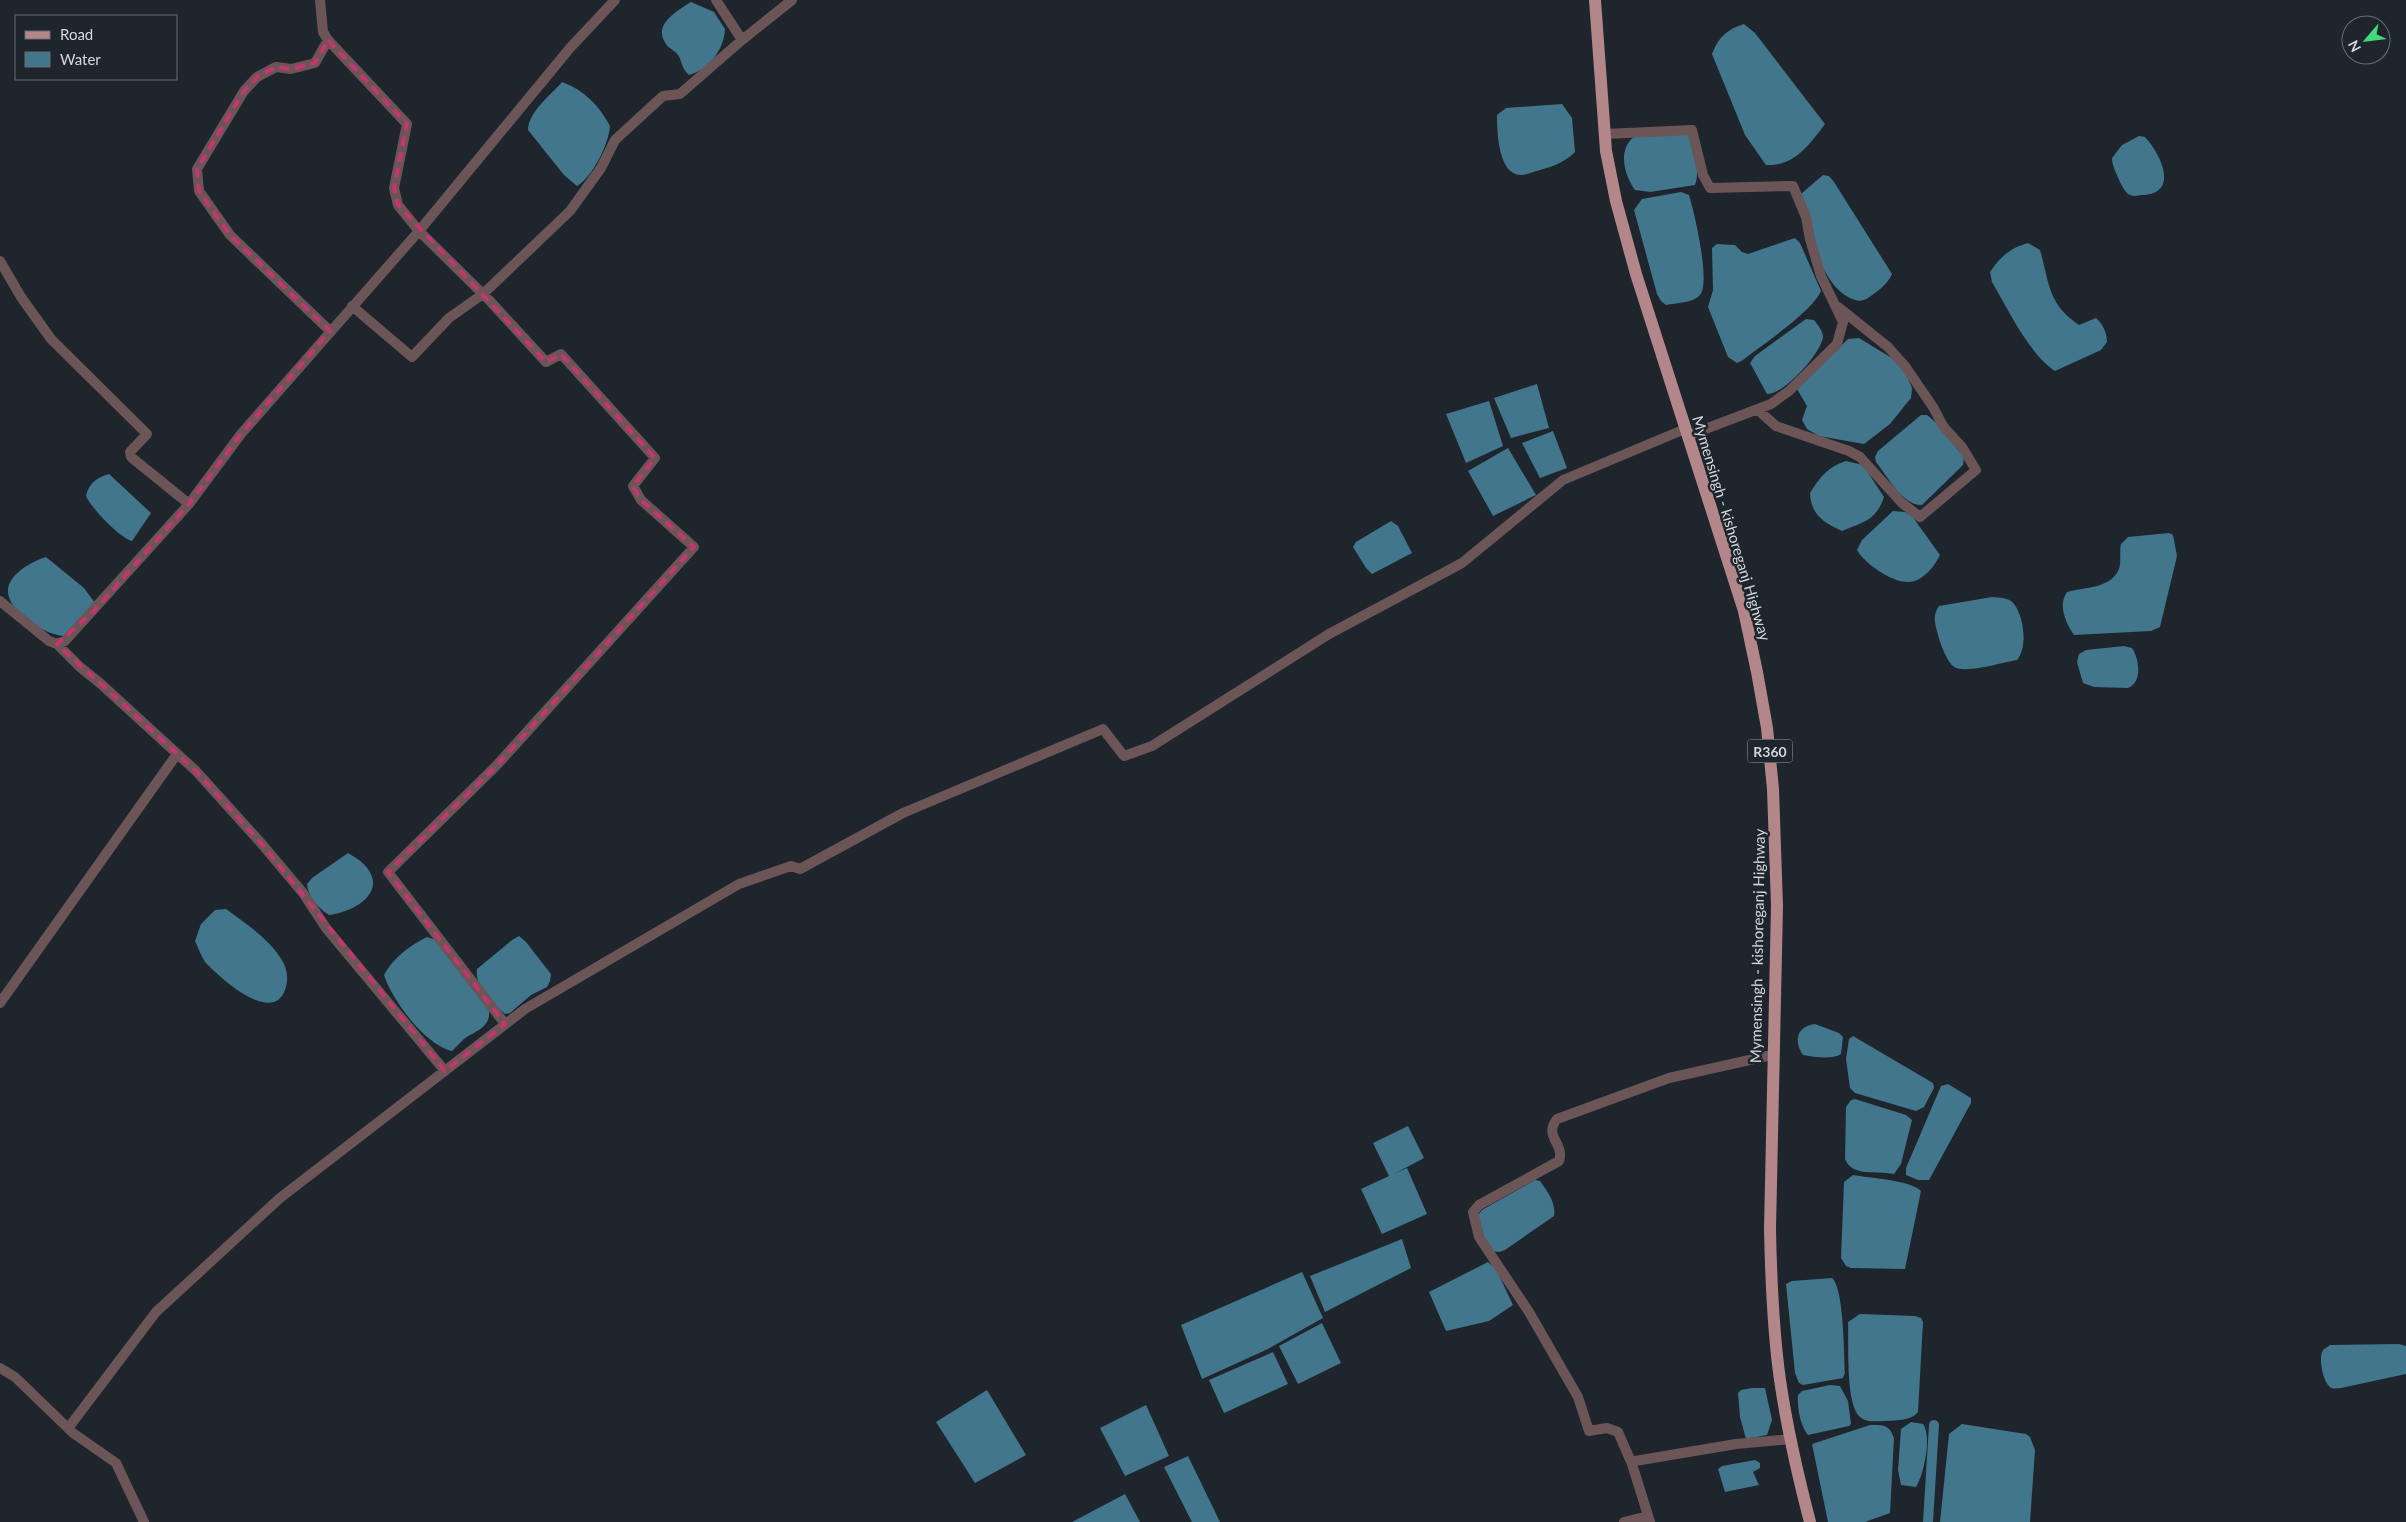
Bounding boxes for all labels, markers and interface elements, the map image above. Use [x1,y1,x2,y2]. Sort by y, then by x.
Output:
legend [15,15,178,80]
north arrow [2341,15,2391,65]
text: Road [60,25,93,43]
text: N [2344,38,2364,55]
text: Water [60,50,101,68]
street label: Mymensingh - kishoreganj Highway [1689,413,1775,643]
road number: R360 [1748,739,1792,762]
street label: Mymensingh - kishoreganj Highway [1746,828,1768,1063]

